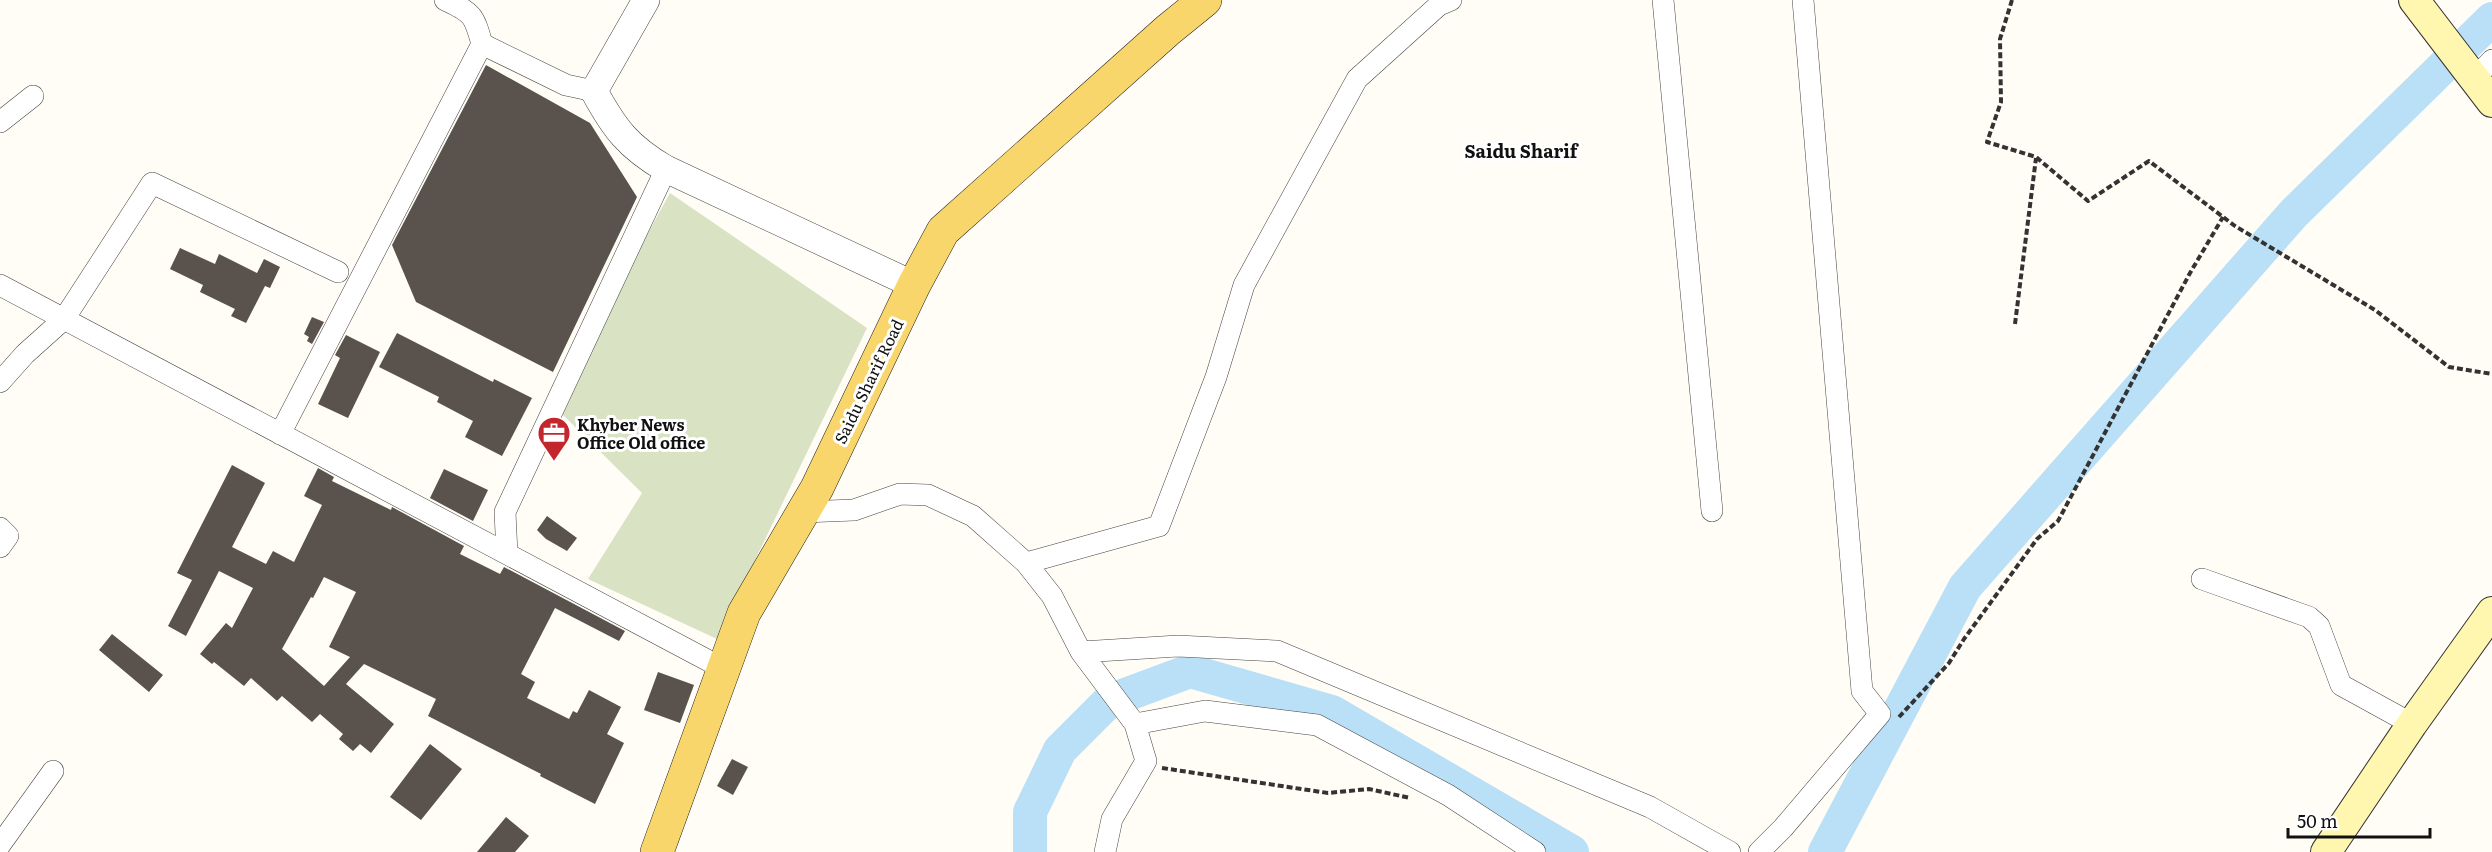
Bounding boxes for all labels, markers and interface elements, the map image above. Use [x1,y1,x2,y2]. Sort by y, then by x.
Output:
district label: Saidu Sharif [1465,137,1580,164]
street label: Saidu Sharif Road [827,314,909,447]
place label: Khyber News Office Old office [577,412,705,454]
office icon: Khyber News Office Old office [536,415,572,462]
scale bar [2288,801,2430,839]
text: 50 m [2297,807,2338,834]

